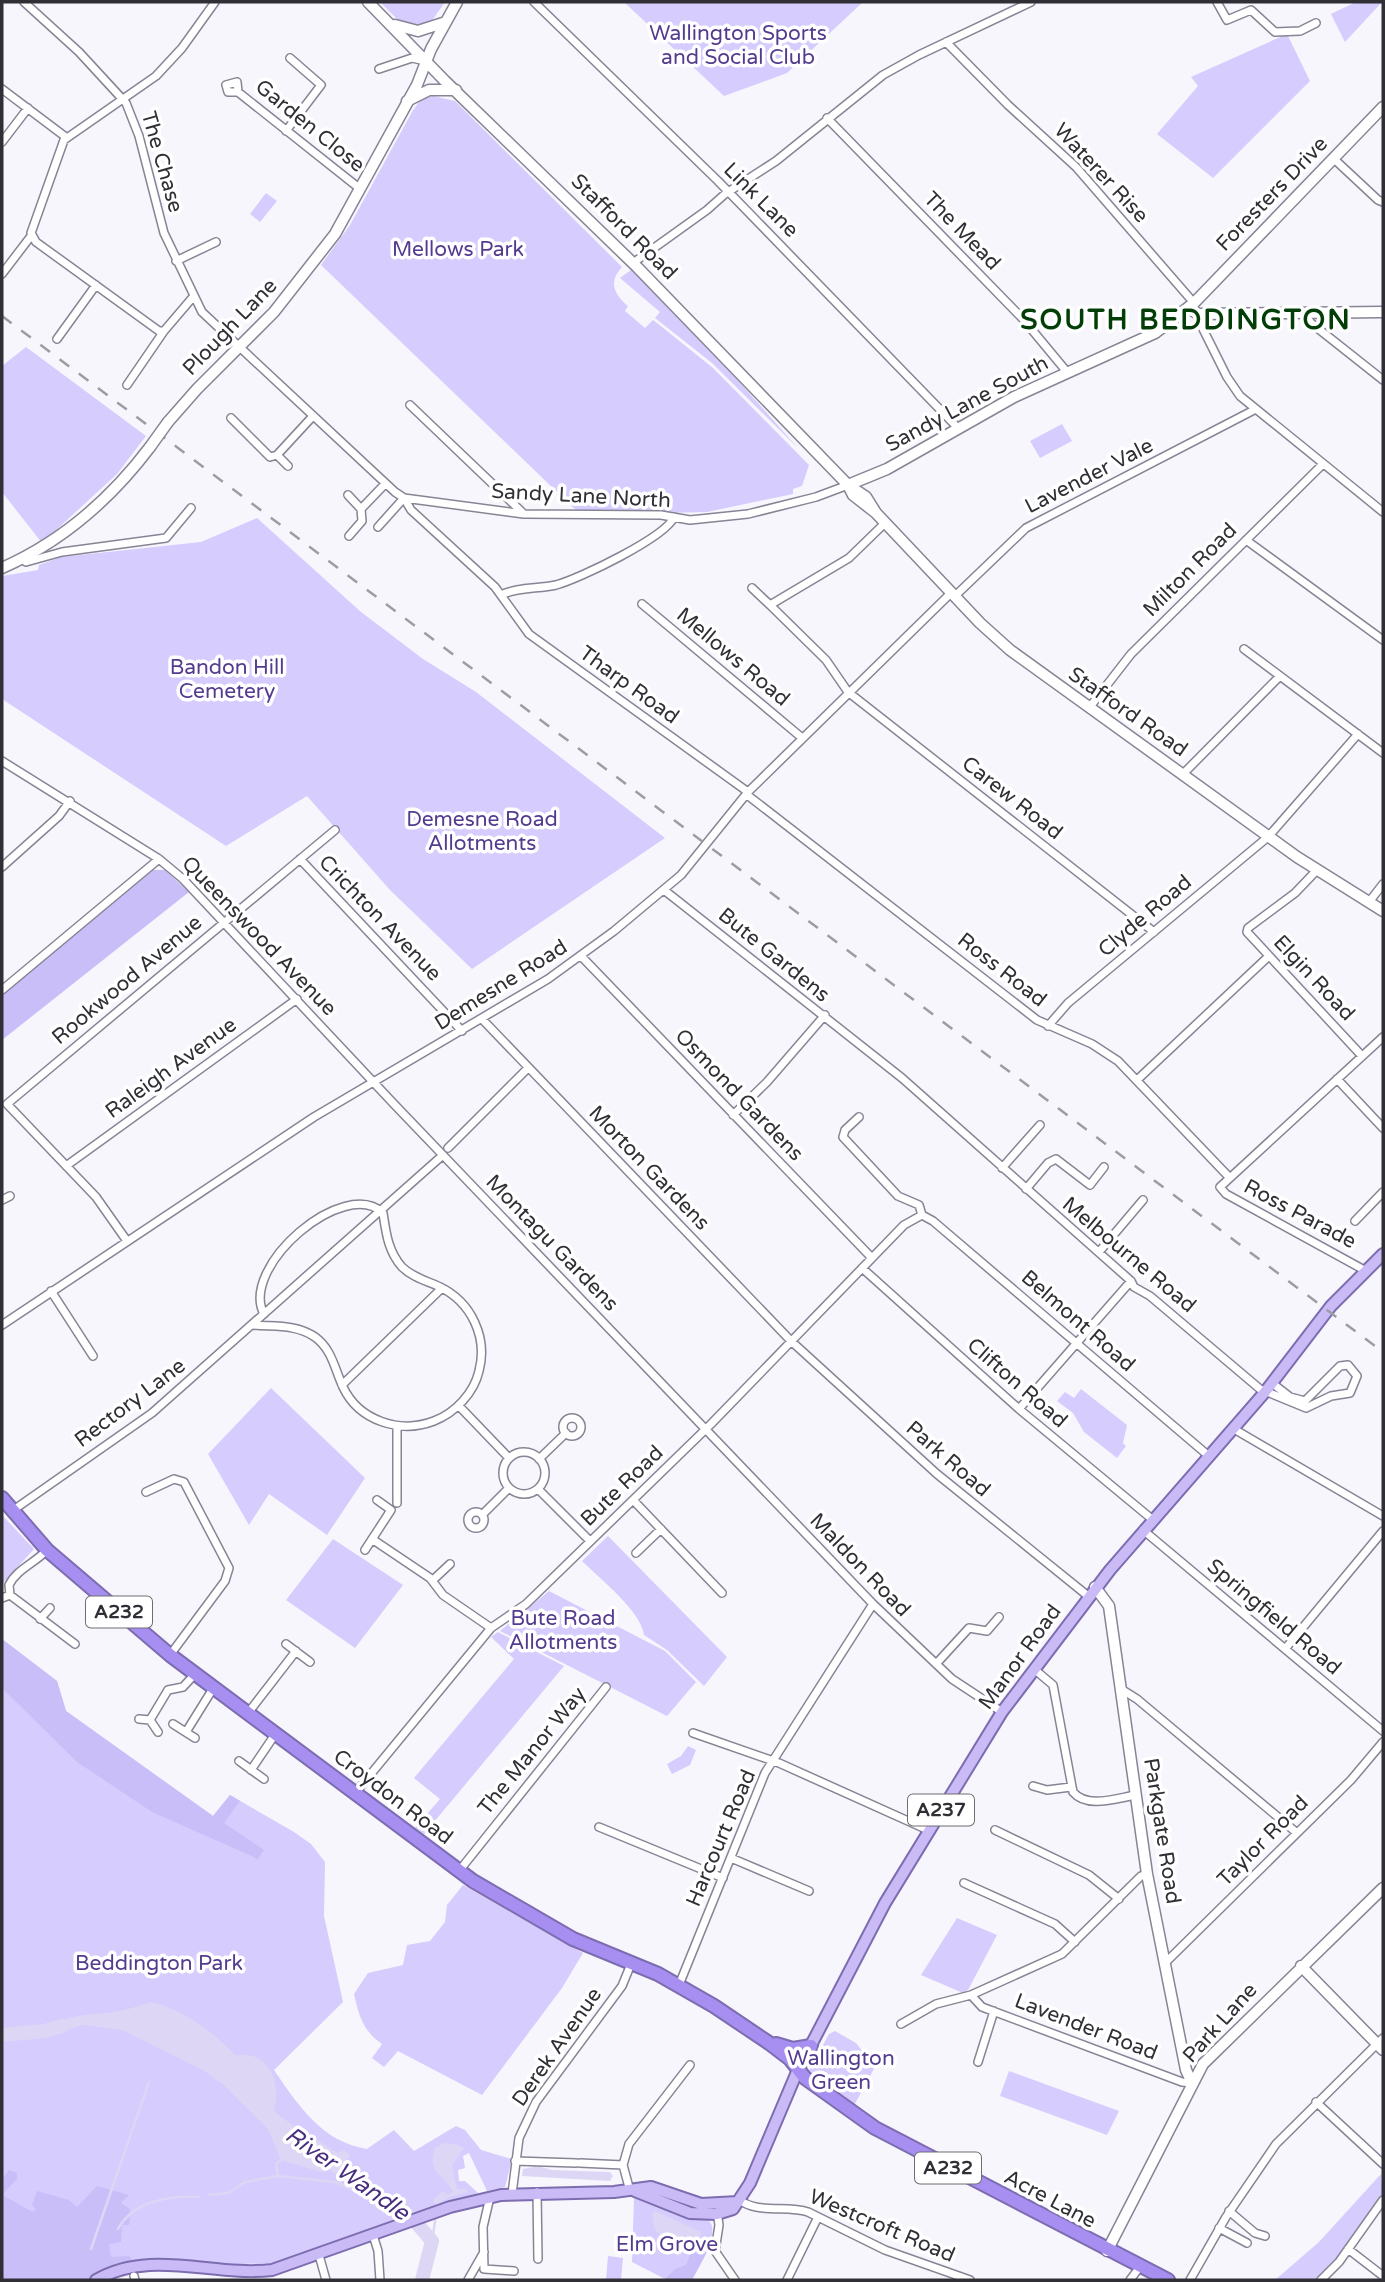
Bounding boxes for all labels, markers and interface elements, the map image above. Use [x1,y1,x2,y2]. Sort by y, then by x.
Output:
park label: Wallington Sports and Social Club [649,21,827,70]
street label: Garden Close [250,74,370,178]
street label: The Chase [136,109,188,216]
street label: Waterer Rise [1049,118,1154,228]
street label: Foresters Drive [1211,132,1333,256]
street label: Link Lane [718,157,804,243]
street label: Stafford Road [566,169,682,285]
street label: The Mead [918,186,1006,276]
park label: Mellows Park [392,237,524,262]
street label: Plough Lane [178,273,282,381]
district label: SOUTH BEDDINGTON [1020,303,1352,337]
street label: Sandy Lane South [881,351,1053,457]
street label: Lavender Vale [1021,433,1157,519]
street label: Sandy Lane North [491,479,671,513]
street label: Milton Road [1138,518,1242,622]
street label: Mellows Road [671,602,795,712]
street label: Tharp Road [574,641,684,729]
park label: Bandon Hill Cemetery [170,655,284,704]
street label: Stafford Road [1064,662,1192,762]
street label: Carew Road [957,751,1067,845]
park label: Demesne Road Allotments [406,807,558,856]
street label: Crichton Avenue [314,850,447,986]
street label: Queenswood Avenue [176,851,342,1021]
street label: Clyde Road [1093,870,1197,962]
street label: Bute Gardens [713,903,835,1007]
street label: Rookwood Avenue [47,910,207,1050]
street label: Ross Road [952,927,1052,1013]
street label: Elgin Road [1268,930,1360,1026]
street label: Demesne Road [430,934,572,1036]
street label: Raleigh Avenue [101,1012,241,1124]
street label: Osmond Gardens [670,1024,808,1166]
street label: Morton Gardens [583,1101,715,1235]
street label: Montagu Gardens [480,1170,624,1316]
street label: Ross Parade [1240,1174,1361,1254]
street label: Melbourne Road [1057,1192,1201,1318]
street label: Belmont Road [1016,1265,1140,1377]
street label: Clifton Road [962,1333,1072,1433]
street label: Rectory Lane [70,1353,190,1453]
street label: Park Road [901,1416,995,1502]
street label: Bute Road [575,1440,669,1532]
street label: Maldon Road [804,1508,916,1622]
street label: Springfield Road [1202,1554,1346,1680]
road number: A232 [86,1596,152,1628]
street label: Manor Road [973,1600,1067,1714]
park label: Bute Road Allotments [509,1606,617,1655]
street label: The Manor Way [473,1682,591,1820]
street label: Croydon Road [328,1744,458,1850]
street label: Parkgate Road [1138,1756,1186,1906]
street label: Harcourt Road [681,1766,761,1910]
street label: Taylor Road [1212,1790,1314,1892]
road number: A237 [908,1794,974,1826]
park label: Beddington Park [75,1951,243,1976]
street label: Park Lane [1178,1978,1262,2068]
street label: Derek Avenue [507,1983,607,2111]
street label: Lavender Road [1011,1988,1161,2066]
park label: Wallington Green [787,2046,895,2095]
water label: River Wandle [280,2121,416,2228]
road number: A232 [915,2152,981,2184]
street label: Acre Lane [1000,2164,1100,2234]
street label: Westcroft Road [805,2184,959,2268]
park label: Elm Grove [616,2232,718,2257]

